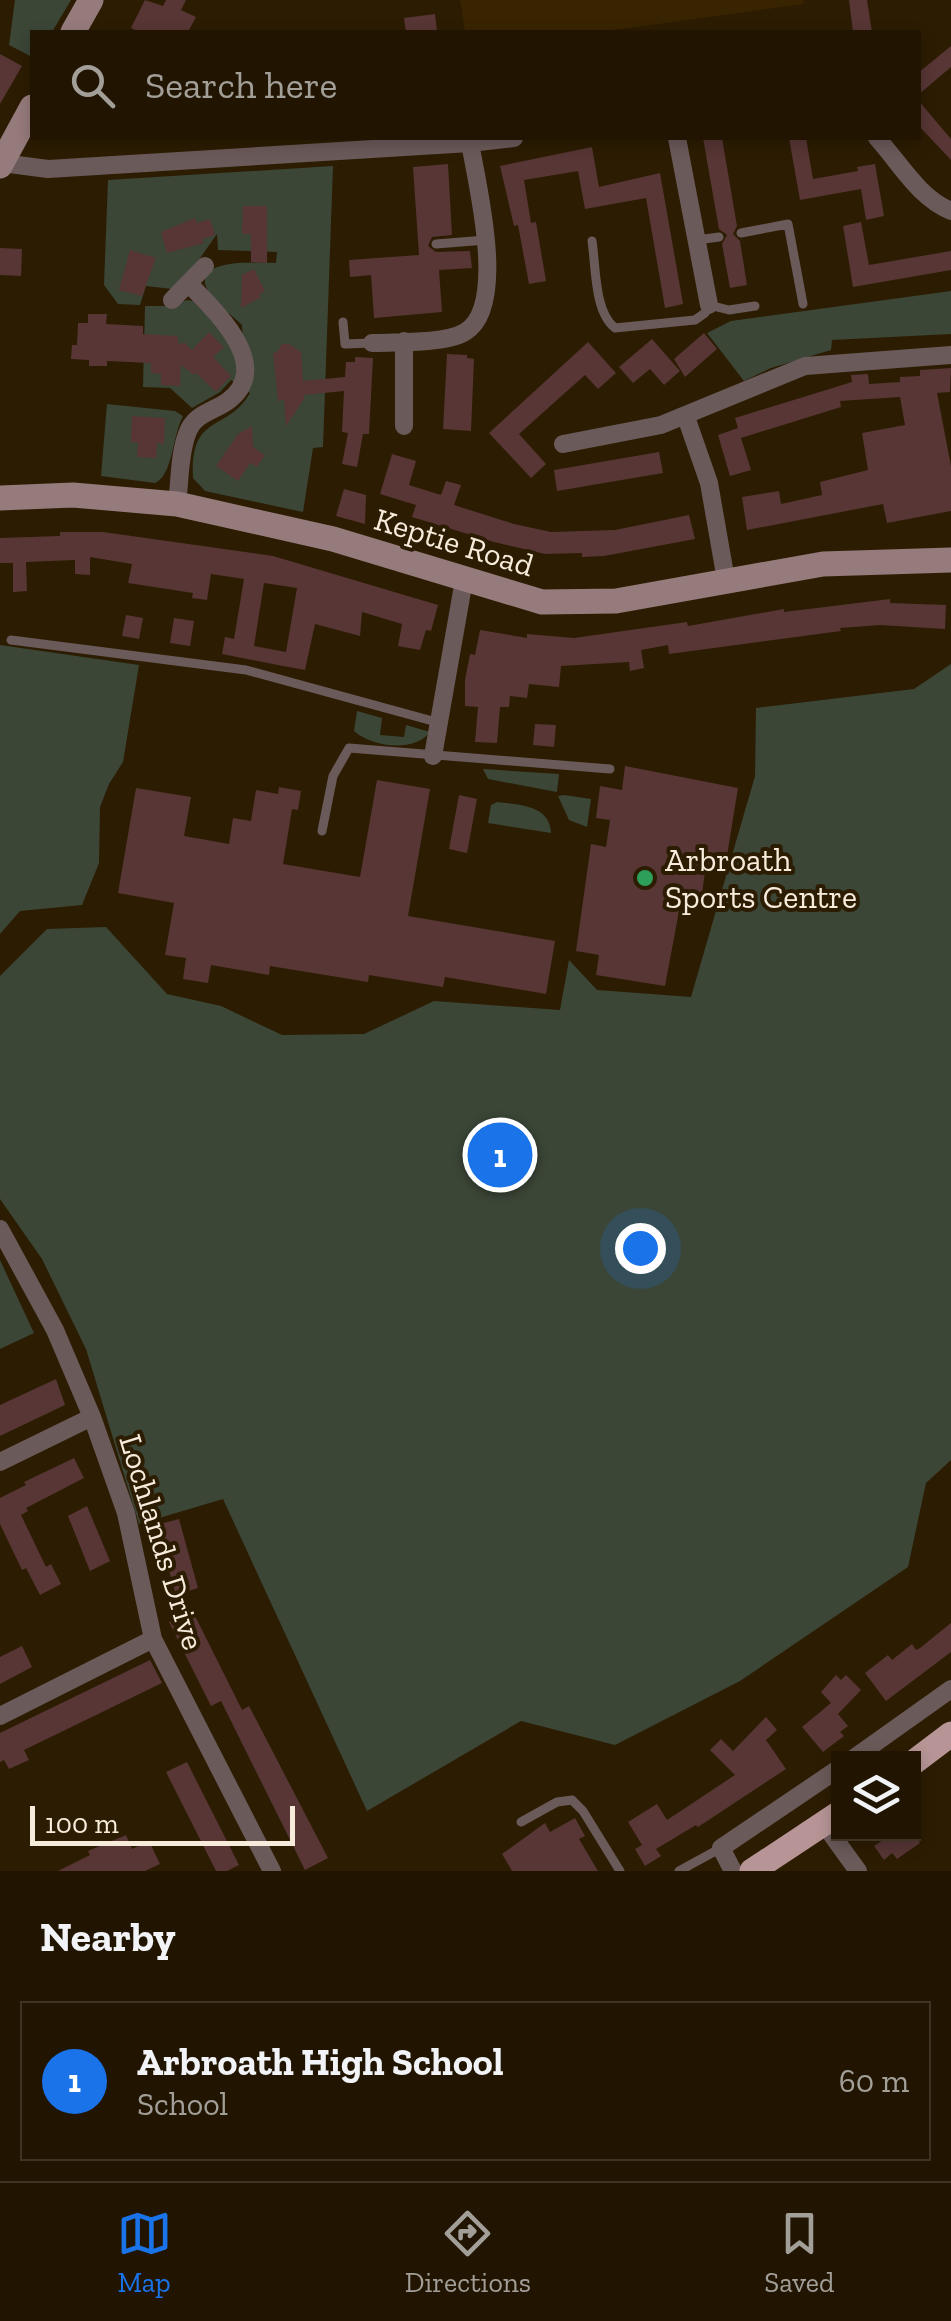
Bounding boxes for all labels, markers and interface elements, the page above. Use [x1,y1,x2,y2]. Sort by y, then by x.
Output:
search box [30,30,921,140]
icon: search [65,58,120,113]
text: Search here [145,62,337,108]
street label: Keptie Road [370,500,539,584]
place label: Arbroath Sports Centre [665,841,857,916]
marker: Arbroath Sports Centre [634,867,656,889]
pin: 1 [468,1118,532,1192]
your location [615,1223,666,1274]
street label: Lochlands Drive [111,1430,213,1654]
map controls [831,1751,921,1841]
button: layers [831,1751,921,1841]
scale bar [30,1801,295,1846]
text: 100 m [45,1807,119,1840]
text: Nearby [40,1911,176,1962]
text: Arbroath High School [137,2039,503,2085]
text: 1 [68,2062,81,2100]
text: 60 m [839,2062,909,2100]
text: School [137,2085,228,2123]
tab: Map [117,2206,172,2299]
tab: Directions [405,2206,531,2299]
tab: Saved [764,2206,834,2299]

